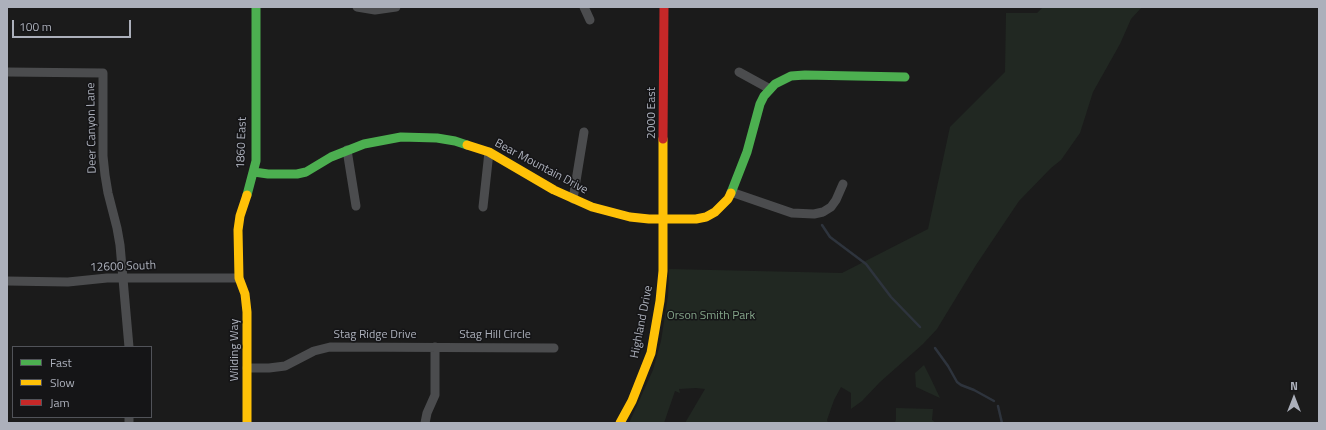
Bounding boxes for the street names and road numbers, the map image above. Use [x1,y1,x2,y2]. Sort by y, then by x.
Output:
street label: Deer Canyon Lane [84,82,100,174]
street label: 2000 East [645,87,659,139]
street label: 1860 East [234,117,250,169]
street label: Bear Mountain Drive [492,136,590,198]
street label: 12600 South [90,259,156,275]
street label: Highland Drive [628,284,656,360]
street label: Wilding Way [228,319,242,381]
street label: Stag Ridge Drive [334,328,416,342]
street label: Stag Hill Circle [459,328,531,342]

